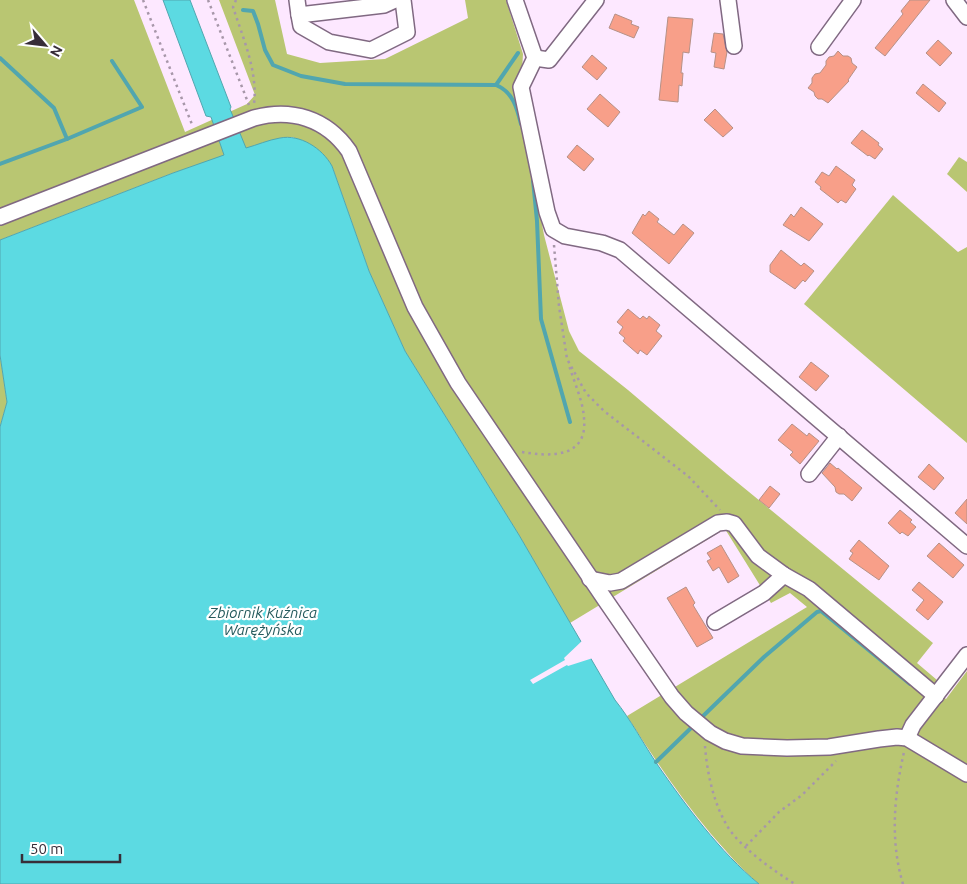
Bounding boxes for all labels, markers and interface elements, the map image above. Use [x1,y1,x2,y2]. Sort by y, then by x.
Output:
north arrow [20,20,70,70]
text: N [47,43,66,59]
water label: Zbiornik Kuźnica Warężyńska [208,604,317,638]
scale bar [22,832,120,864]
text: 50 m [30,840,63,857]

